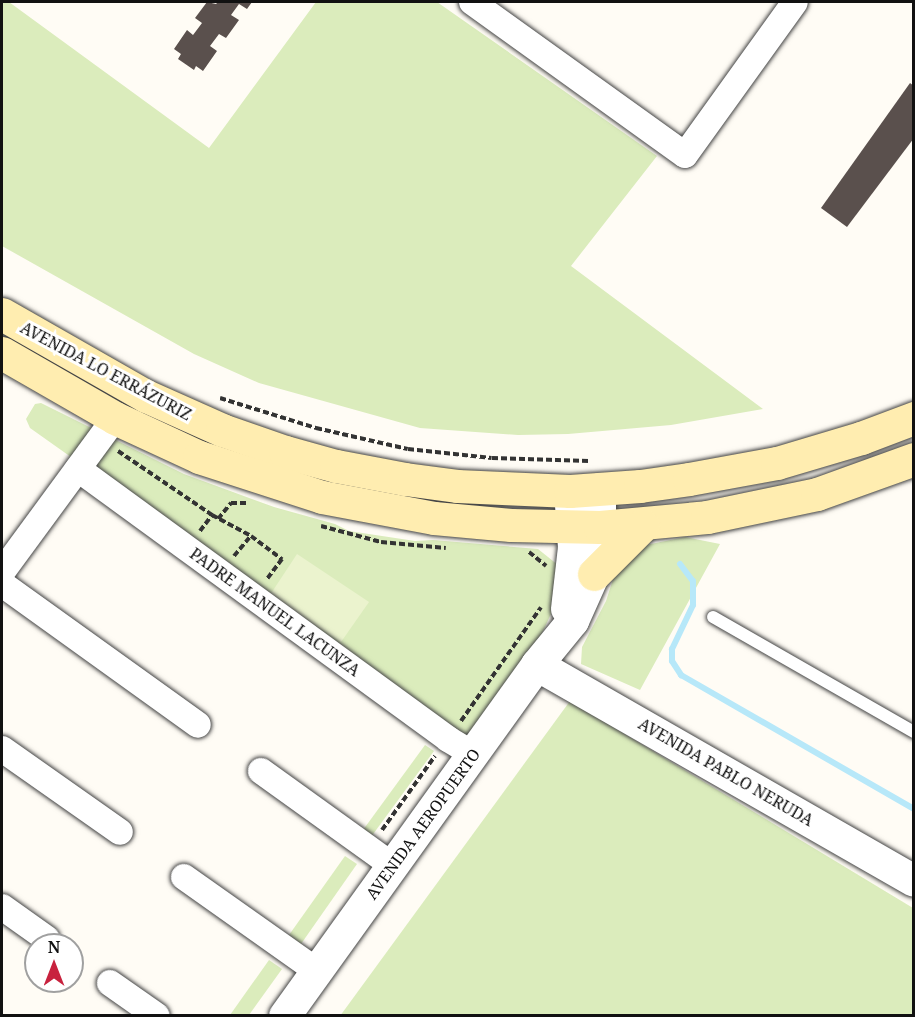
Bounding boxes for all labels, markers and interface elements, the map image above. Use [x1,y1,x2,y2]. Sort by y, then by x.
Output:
street label: AVENIDA LO ERRÁZURIZ [17,318,195,424]
street label: PADRE MANUEL LACUNZA [186,544,364,680]
street label: AVENIDA PABLO NERUDA [635,714,817,830]
street label: AVENIDA AEROPUERTO [362,745,484,903]
north arrow [24,933,84,993]
text: N [48,936,60,958]

